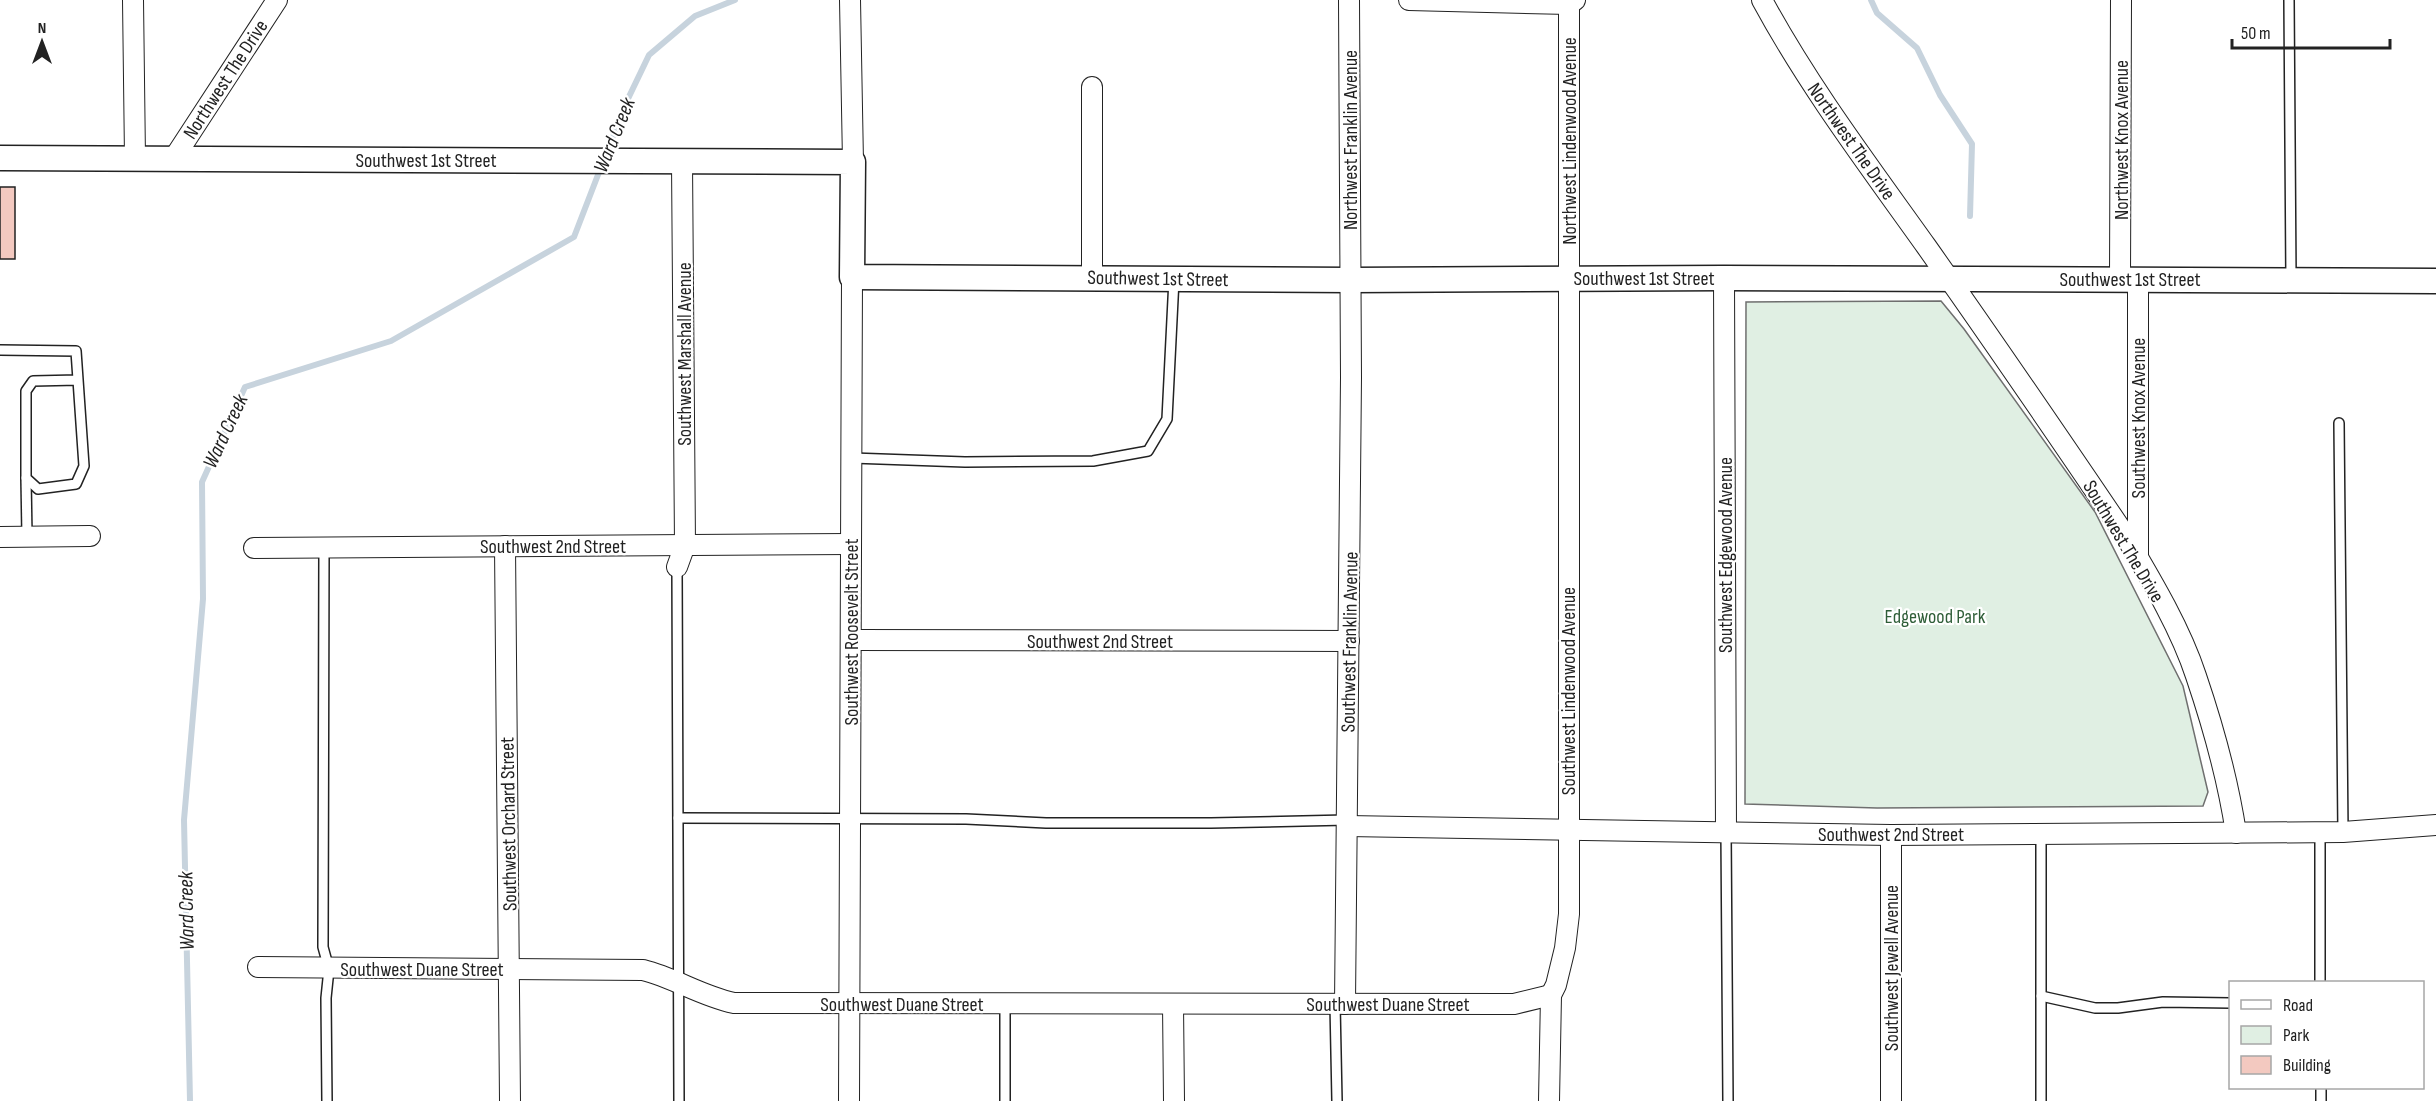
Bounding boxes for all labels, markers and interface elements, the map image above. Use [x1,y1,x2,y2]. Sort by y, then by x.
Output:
north arrow [12,12,72,72]
scale bar [2232,12,2390,50]
street label: Northwest The Drive [178,15,273,144]
text: N [38,19,46,38]
text: 50 m [2241,23,2271,44]
street label: Northwest Lindenwood Avenue [1558,37,1582,245]
street label: Northwest Franklin Avenue [1339,50,1363,230]
street label: Northwest Knox Avenue [2110,60,2134,220]
street label: Northwest The Drive [1802,78,1900,205]
water label: Ward Creek [588,93,641,176]
street label: Southwest 1st Street [355,149,497,173]
street label: Southwest Marshall Avenue [673,262,697,446]
street label: Southwest 1st Street [1087,266,1229,292]
street label: Southwest 1st Street [1573,267,1715,291]
street label: Southwest 1st Street [2059,268,2201,292]
street label: Southwest Knox Avenue [2127,338,2151,498]
water label: Ward Creek [197,389,254,472]
street label: Southwest Edgewood Avenue [1714,457,1738,653]
street label: Southwest The Drive [2077,476,2169,607]
street label: Southwest 2nd Street [480,535,626,559]
street label: Southwest Roosevelt Street [840,538,864,726]
street label: Southwest Franklin Avenue [1336,551,1364,733]
street label: Southwest Lindenwood Avenue [1557,587,1581,795]
park label: Edgewood Park [1885,605,1986,629]
street label: Southwest 2nd Street [1027,630,1173,654]
street label: Southwest Orchard Street [495,737,523,911]
street label: Southwest 2nd Street [1818,823,1964,847]
water label: Ward Creek [173,870,200,951]
street label: Southwest Jewell Avenue [1880,885,1904,1051]
street label: Southwest Duane Street [340,958,504,982]
legend [2229,981,2424,1089]
street label: Southwest Duane Street [820,993,984,1017]
street label: Southwest Duane Street [1306,993,1470,1017]
text: Road [2283,995,2313,1016]
text: Park [2283,1025,2309,1046]
text: Building [2283,1055,2331,1076]

